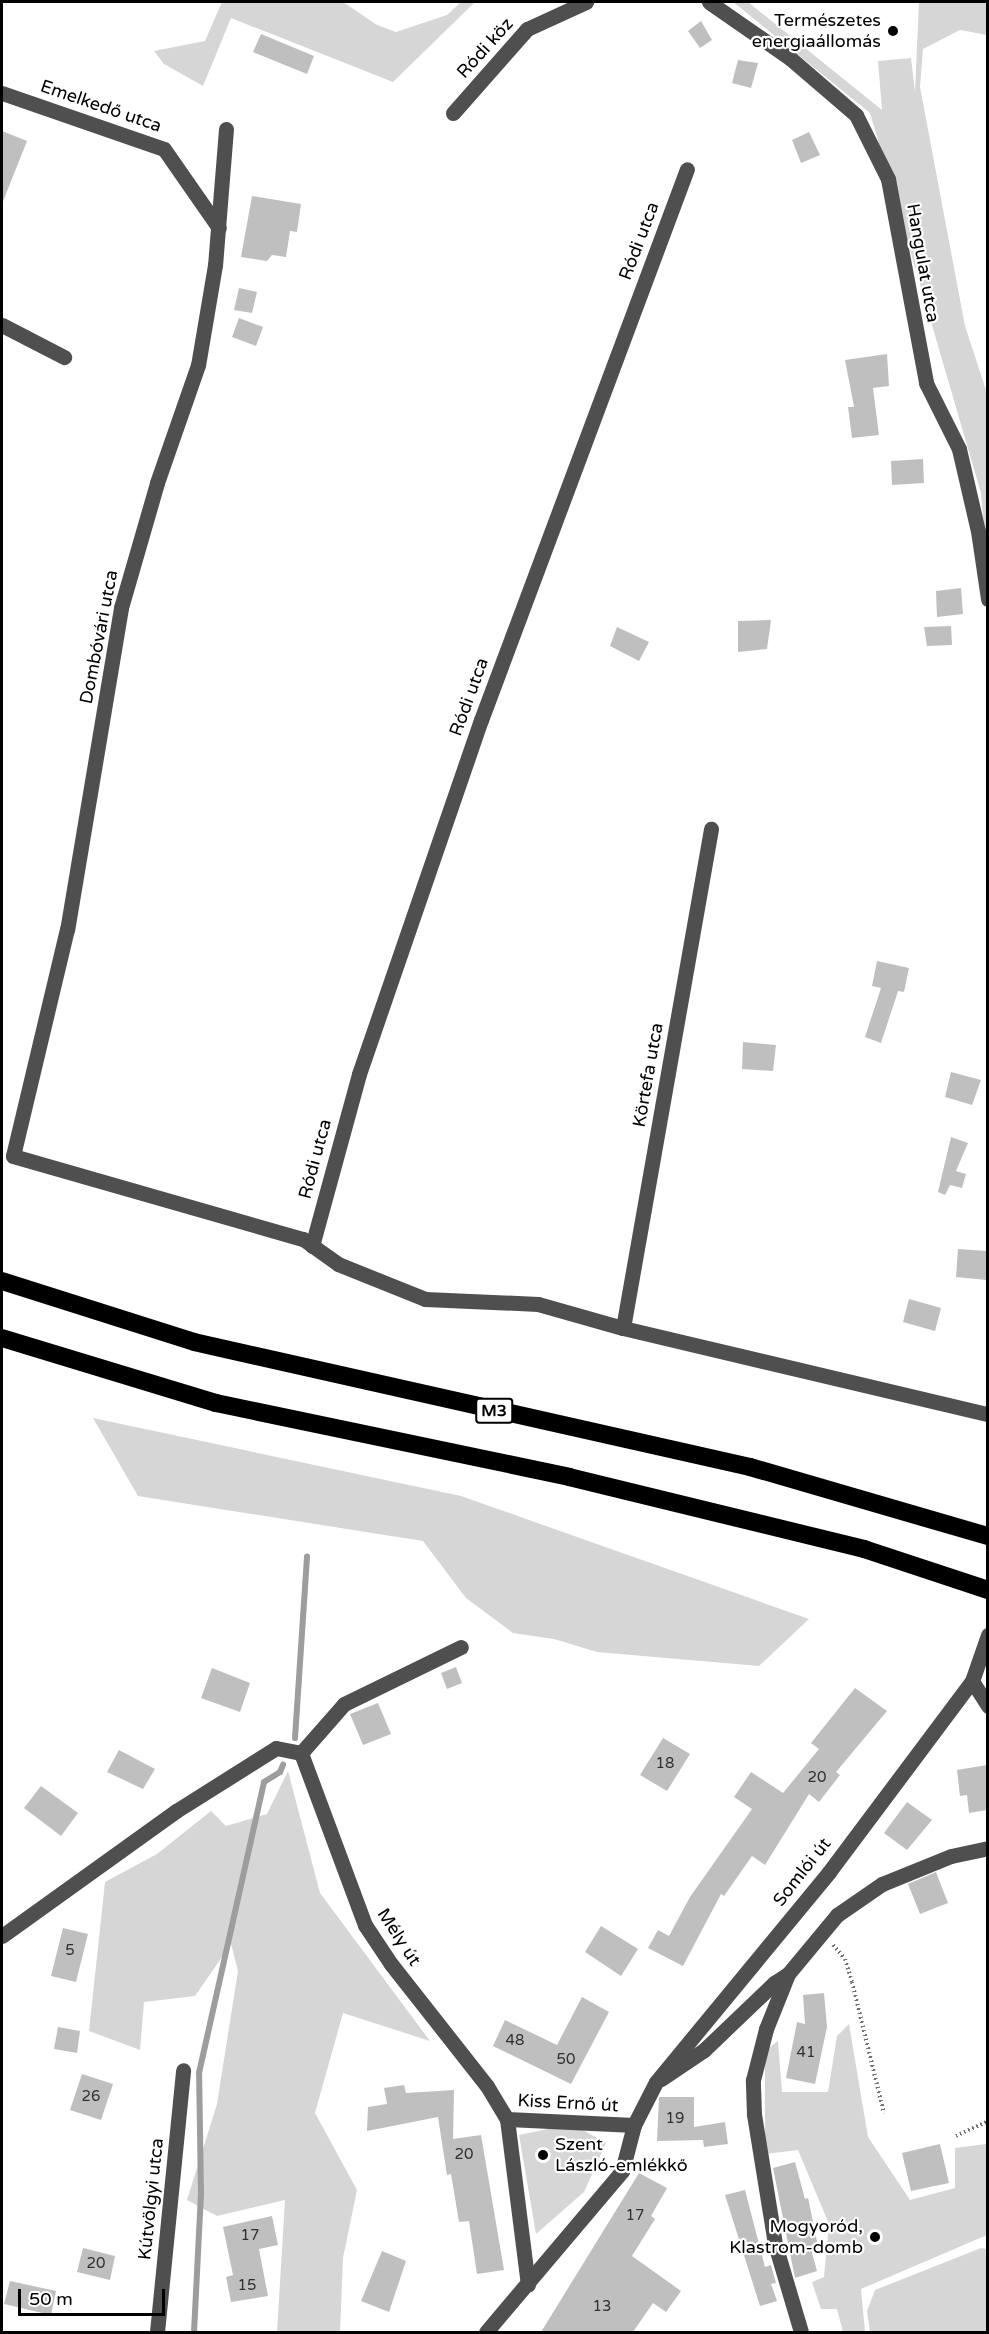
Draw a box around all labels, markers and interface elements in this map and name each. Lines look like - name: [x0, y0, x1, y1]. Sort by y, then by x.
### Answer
- place label: Természetes energiaállomás: [752, 10, 881, 52]
- street label: Ródi köz: [452, 13, 518, 83]
- marker: Természetes energiaállomás: [886, 24, 900, 38]
- street label: Emelkedő utca: [38, 75, 164, 137]
- street label: Ródi utca: [614, 199, 664, 283]
- street label: Hangulat utca: [902, 202, 944, 324]
- street label: Dombóvári utca: [75, 568, 123, 706]
- street label: Ródi utca: [445, 655, 493, 739]
- street label: Körtefa utca: [628, 1021, 668, 1129]
- street label: Ródi utca: [294, 1117, 336, 1201]
- road number: M3: [474, 1398, 514, 1424]
- house number: 18: [656, 1755, 674, 1773]
- house number: 20: [808, 1769, 826, 1787]
- street label: Somlói út: [769, 1833, 835, 1911]
- street label: Mély út: [373, 1904, 425, 1970]
- house number: 5: [65, 1942, 75, 1960]
- house number: 48: [506, 2032, 524, 2050]
- house number: 41: [797, 2044, 815, 2062]
- house number: 50: [557, 2051, 575, 2069]
- house number: 26: [82, 2088, 100, 2106]
- street label: Kiss Ernő út: [517, 2090, 619, 2116]
- house number: 19: [666, 2110, 684, 2128]
- place label: Szent László-emlékkő: [555, 2134, 688, 2176]
- street label: Kútvölgyi utca: [134, 2137, 168, 2261]
- house number: 20: [455, 2146, 473, 2164]
- marker: Szent László-emlékkő: [536, 2148, 550, 2162]
- house number: 17: [626, 2207, 644, 2225]
- place label: Mogyoród, Klastrom-domb: [729, 2216, 863, 2258]
- house number: 17: [241, 2227, 259, 2245]
- marker: Mogyoród, Klastrom-domb: [868, 2230, 882, 2244]
- house number: 20: [87, 2255, 105, 2273]
- scale bar: [21, 2277, 168, 2315]
- house number: 15: [238, 2277, 256, 2295]
- text: 50 m: [29, 2288, 73, 2310]
- house number: 13: [593, 2298, 611, 2316]

